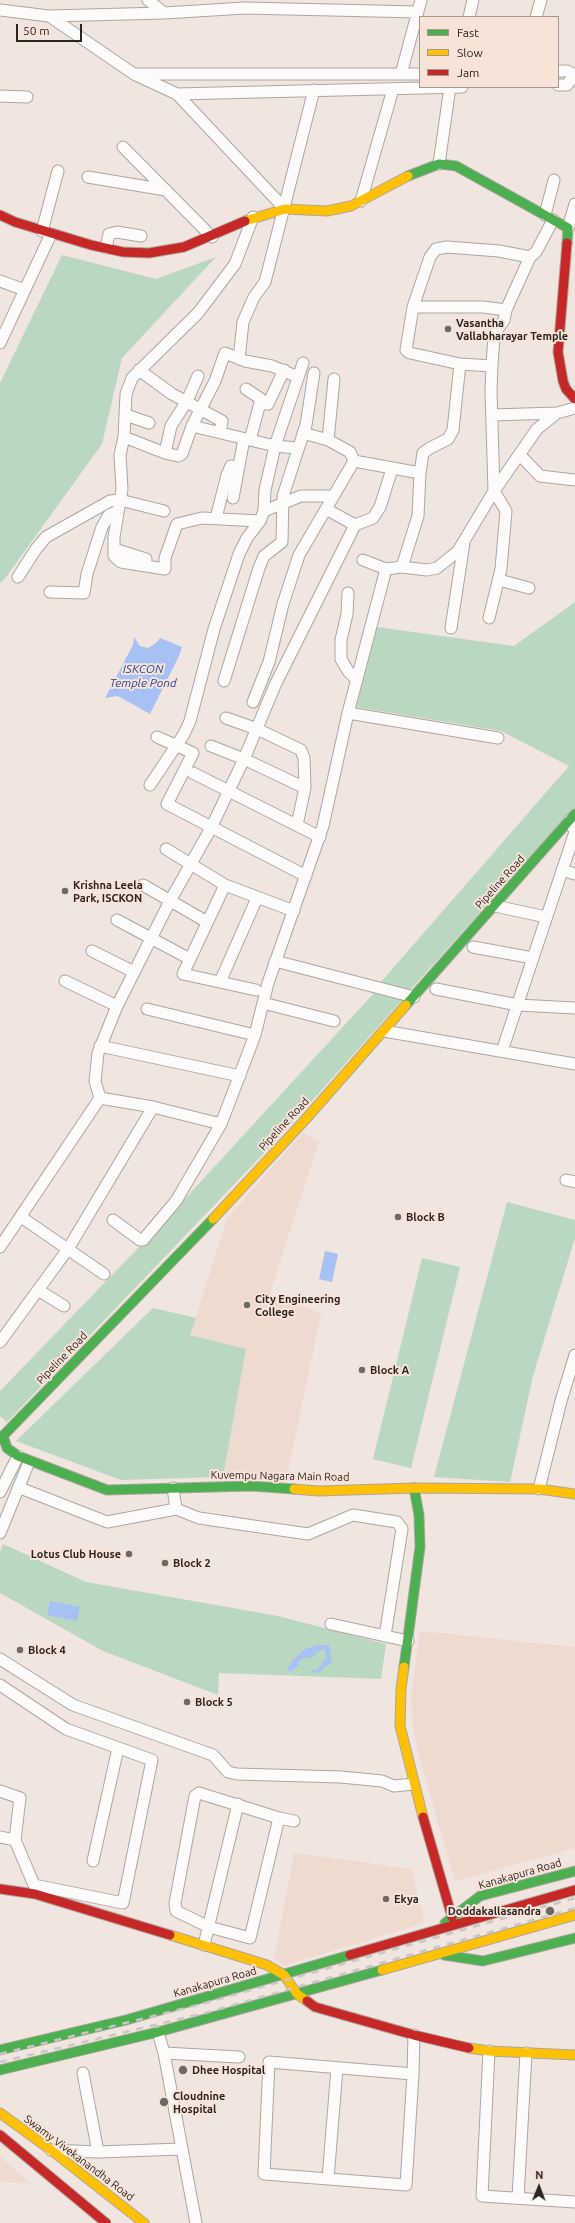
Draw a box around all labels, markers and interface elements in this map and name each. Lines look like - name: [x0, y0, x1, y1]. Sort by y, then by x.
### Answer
- scale bar: [18, 16, 84, 42]
- legend: [419, 16, 559, 88]
- text: 50 m: [23, 24, 50, 37]
- text: Fast: [457, 26, 479, 39]
- text: Slow: [457, 46, 483, 59]
- text: Jam: [457, 66, 479, 79]
- place label: Vasantha Vallabharayar Temple: [456, 316, 568, 342]
- marker: Vasantha Vallabharayar Temple: [443, 324, 453, 334]
- water label: ISKCON Temple Pond: [109, 662, 177, 690]
- street label: Pipeline Road: [472, 852, 528, 912]
- place label: Krishna Leela Park, ISCKON: [73, 878, 143, 904]
- marker: Krishna Leela Park, ISCKON: [60, 886, 70, 896]
- street label: Pipeline Road: [256, 1095, 312, 1153]
- place label: Block B: [406, 1210, 445, 1224]
- marker: Block B: [393, 1212, 403, 1222]
- place label: City Engineering College: [255, 1292, 340, 1318]
- marker: City Engineering College: [242, 1300, 252, 1310]
- street label: Pipeline Road: [34, 1329, 90, 1387]
- place label: Block A: [370, 1363, 409, 1377]
- marker: Block A: [357, 1365, 367, 1375]
- street label: Kuvempu Nagara Main Road: [210, 1468, 350, 1484]
- place label: Lotus Club House: [31, 1547, 121, 1561]
- marker: Lotus Club House: [124, 1549, 134, 1559]
- place label: Block 2: [173, 1556, 211, 1570]
- marker: Block 2: [160, 1558, 170, 1568]
- place label: Block 4: [28, 1643, 66, 1657]
- marker: Block 4: [15, 1645, 25, 1655]
- place label: Block 5: [195, 1695, 233, 1709]
- marker: Block 5: [182, 1697, 192, 1707]
- street label: Kanakapura Road: [477, 1856, 563, 1892]
- place label: Ekya: [394, 1892, 419, 1906]
- marker: Ekya: [381, 1894, 391, 1904]
- place label: Doddakallasandra: [448, 1904, 541, 1918]
- marker: Doddakallasandra: [544, 1905, 556, 1917]
- street label: Kanakapura Road: [172, 1964, 258, 2000]
- place label: Dhee Hospital: [192, 2063, 265, 2077]
- marker: Dhee Hospital: [177, 2064, 189, 2076]
- place label: Cloudnine Hospital: [173, 2089, 225, 2115]
- marker: Cloudnine Hospital: [158, 2096, 170, 2108]
- street label: Swamy Vivekanandha Road: [21, 2112, 137, 2204]
- north arrow: [519, 2167, 559, 2207]
- text: N: [535, 2169, 543, 2181]

